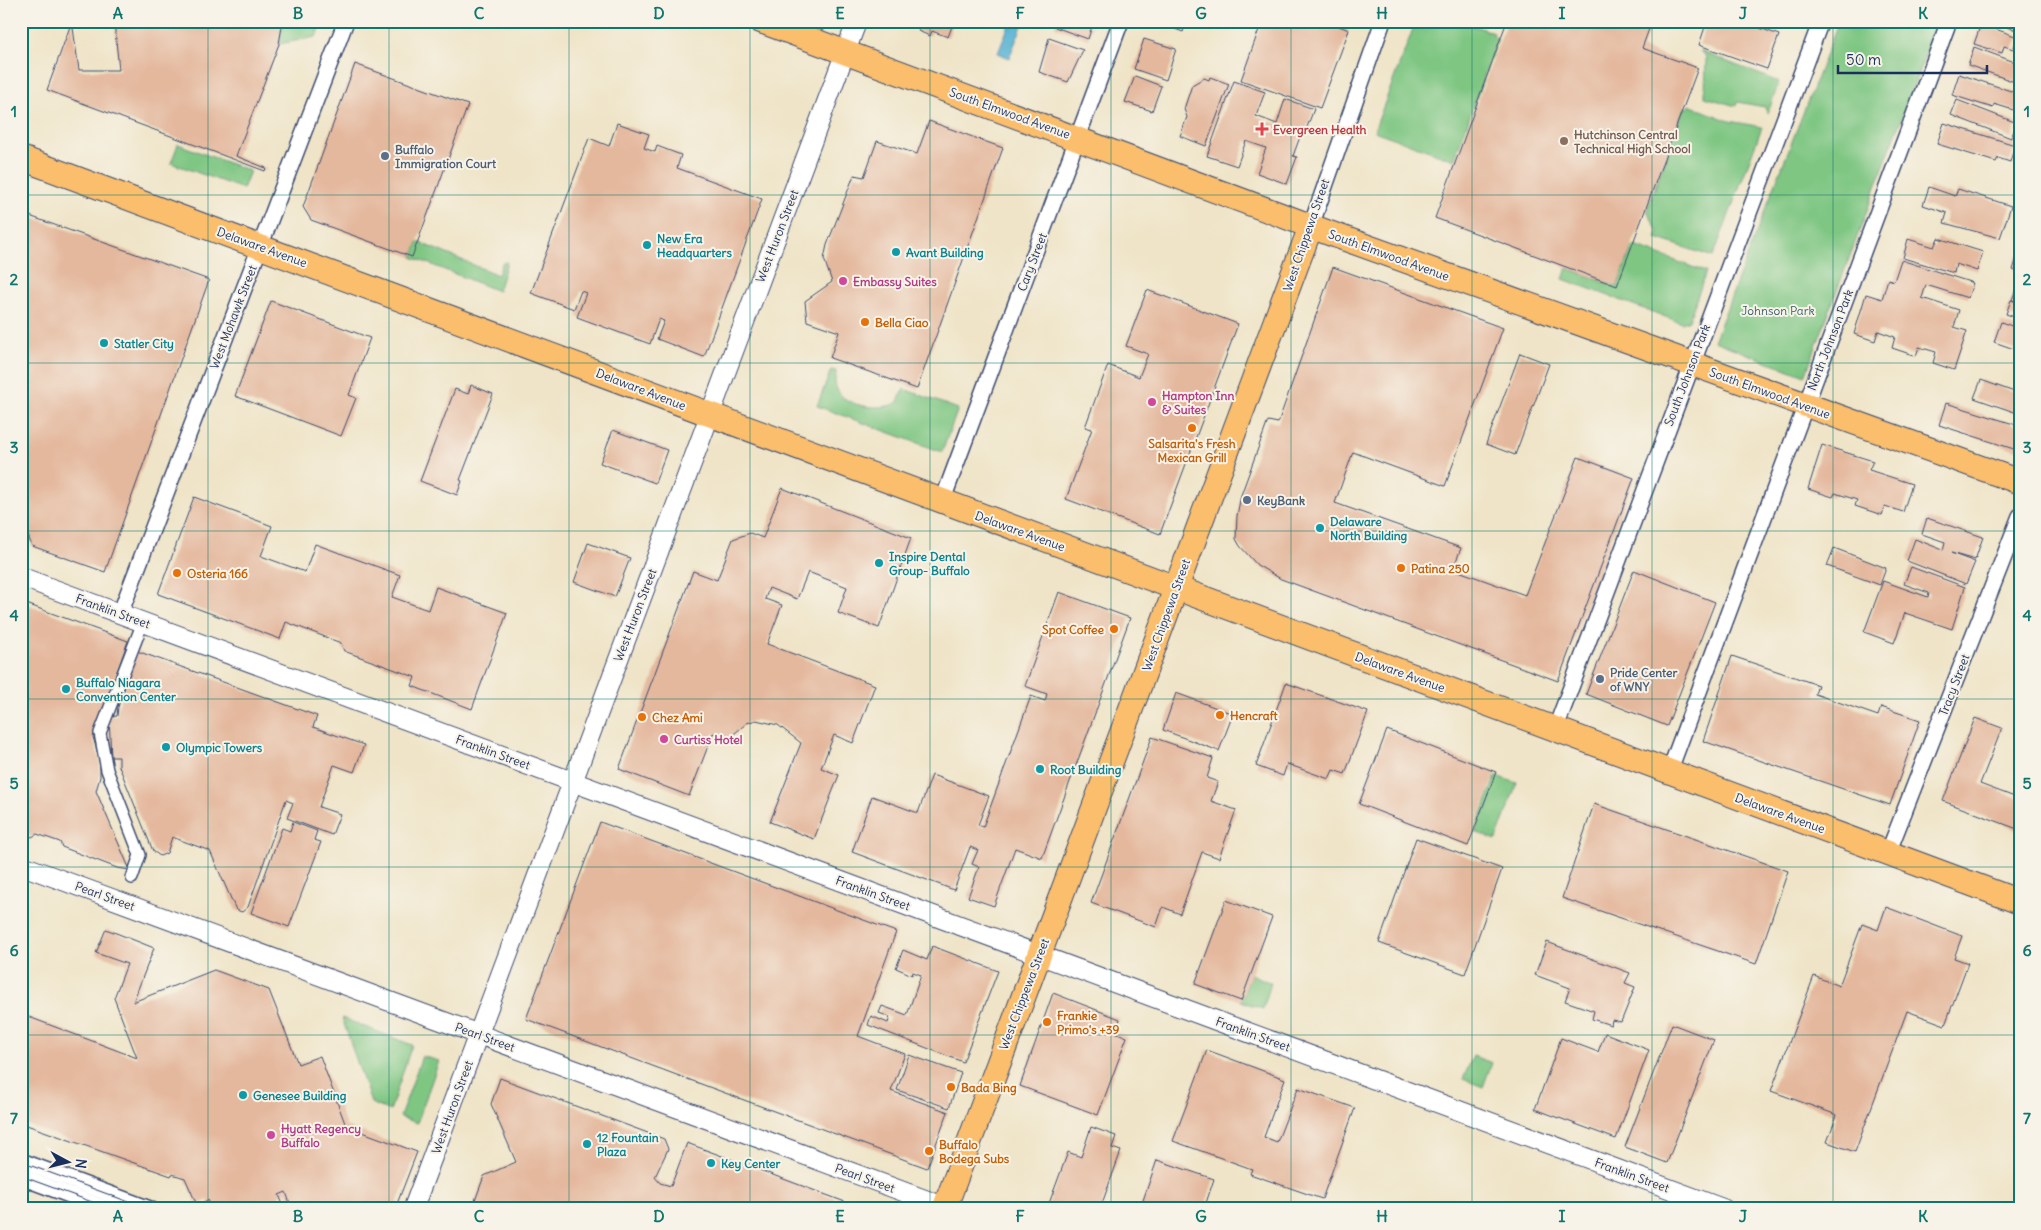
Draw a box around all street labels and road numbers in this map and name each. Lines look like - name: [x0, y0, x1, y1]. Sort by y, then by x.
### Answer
- street label: South Elmwood Avenue: [948, 84, 1072, 142]
- street label: West Chippewa Street: [1280, 177, 1332, 293]
- street label: West Huron Street: [752, 187, 802, 285]
- street label: Delaware Avenue: [215, 224, 309, 270]
- street label: South Elmwood Avenue: [1327, 226, 1451, 284]
- street label: Cary Street: [1014, 231, 1050, 293]
- street label: West Mohawk Street: [206, 263, 260, 371]
- street label: North Johnson Park: [1804, 287, 1856, 393]
- street label: South Johnson Park: [1661, 322, 1713, 428]
- street label: South Elmwood Avenue: [1708, 364, 1832, 422]
- street label: Delaware Avenue: [594, 365, 688, 413]
- street label: Delaware Avenue: [973, 508, 1067, 554]
- street label: West Chippewa Street: [1139, 557, 1193, 673]
- street label: West Huron Street: [610, 566, 660, 664]
- street label: Franklin Street: [74, 591, 152, 631]
- street label: Delaware Avenue: [1353, 649, 1447, 695]
- street label: Tracy Street: [1935, 652, 1973, 718]
- street label: Franklin Street: [454, 732, 532, 772]
- street label: Delaware Avenue: [1733, 790, 1827, 836]
- street label: Franklin Street: [834, 873, 912, 913]
- street label: Pearl Street: [73, 878, 137, 914]
- street label: West Chippewa Street: [996, 936, 1052, 1052]
- street label: Franklin Street: [1214, 1014, 1292, 1054]
- street label: Pearl Street: [453, 1019, 517, 1055]
- street label: West Huron Street: [428, 1058, 476, 1156]
- street label: Franklin Street: [1593, 1155, 1671, 1195]
- street label: Pearl Street: [833, 1160, 897, 1196]

